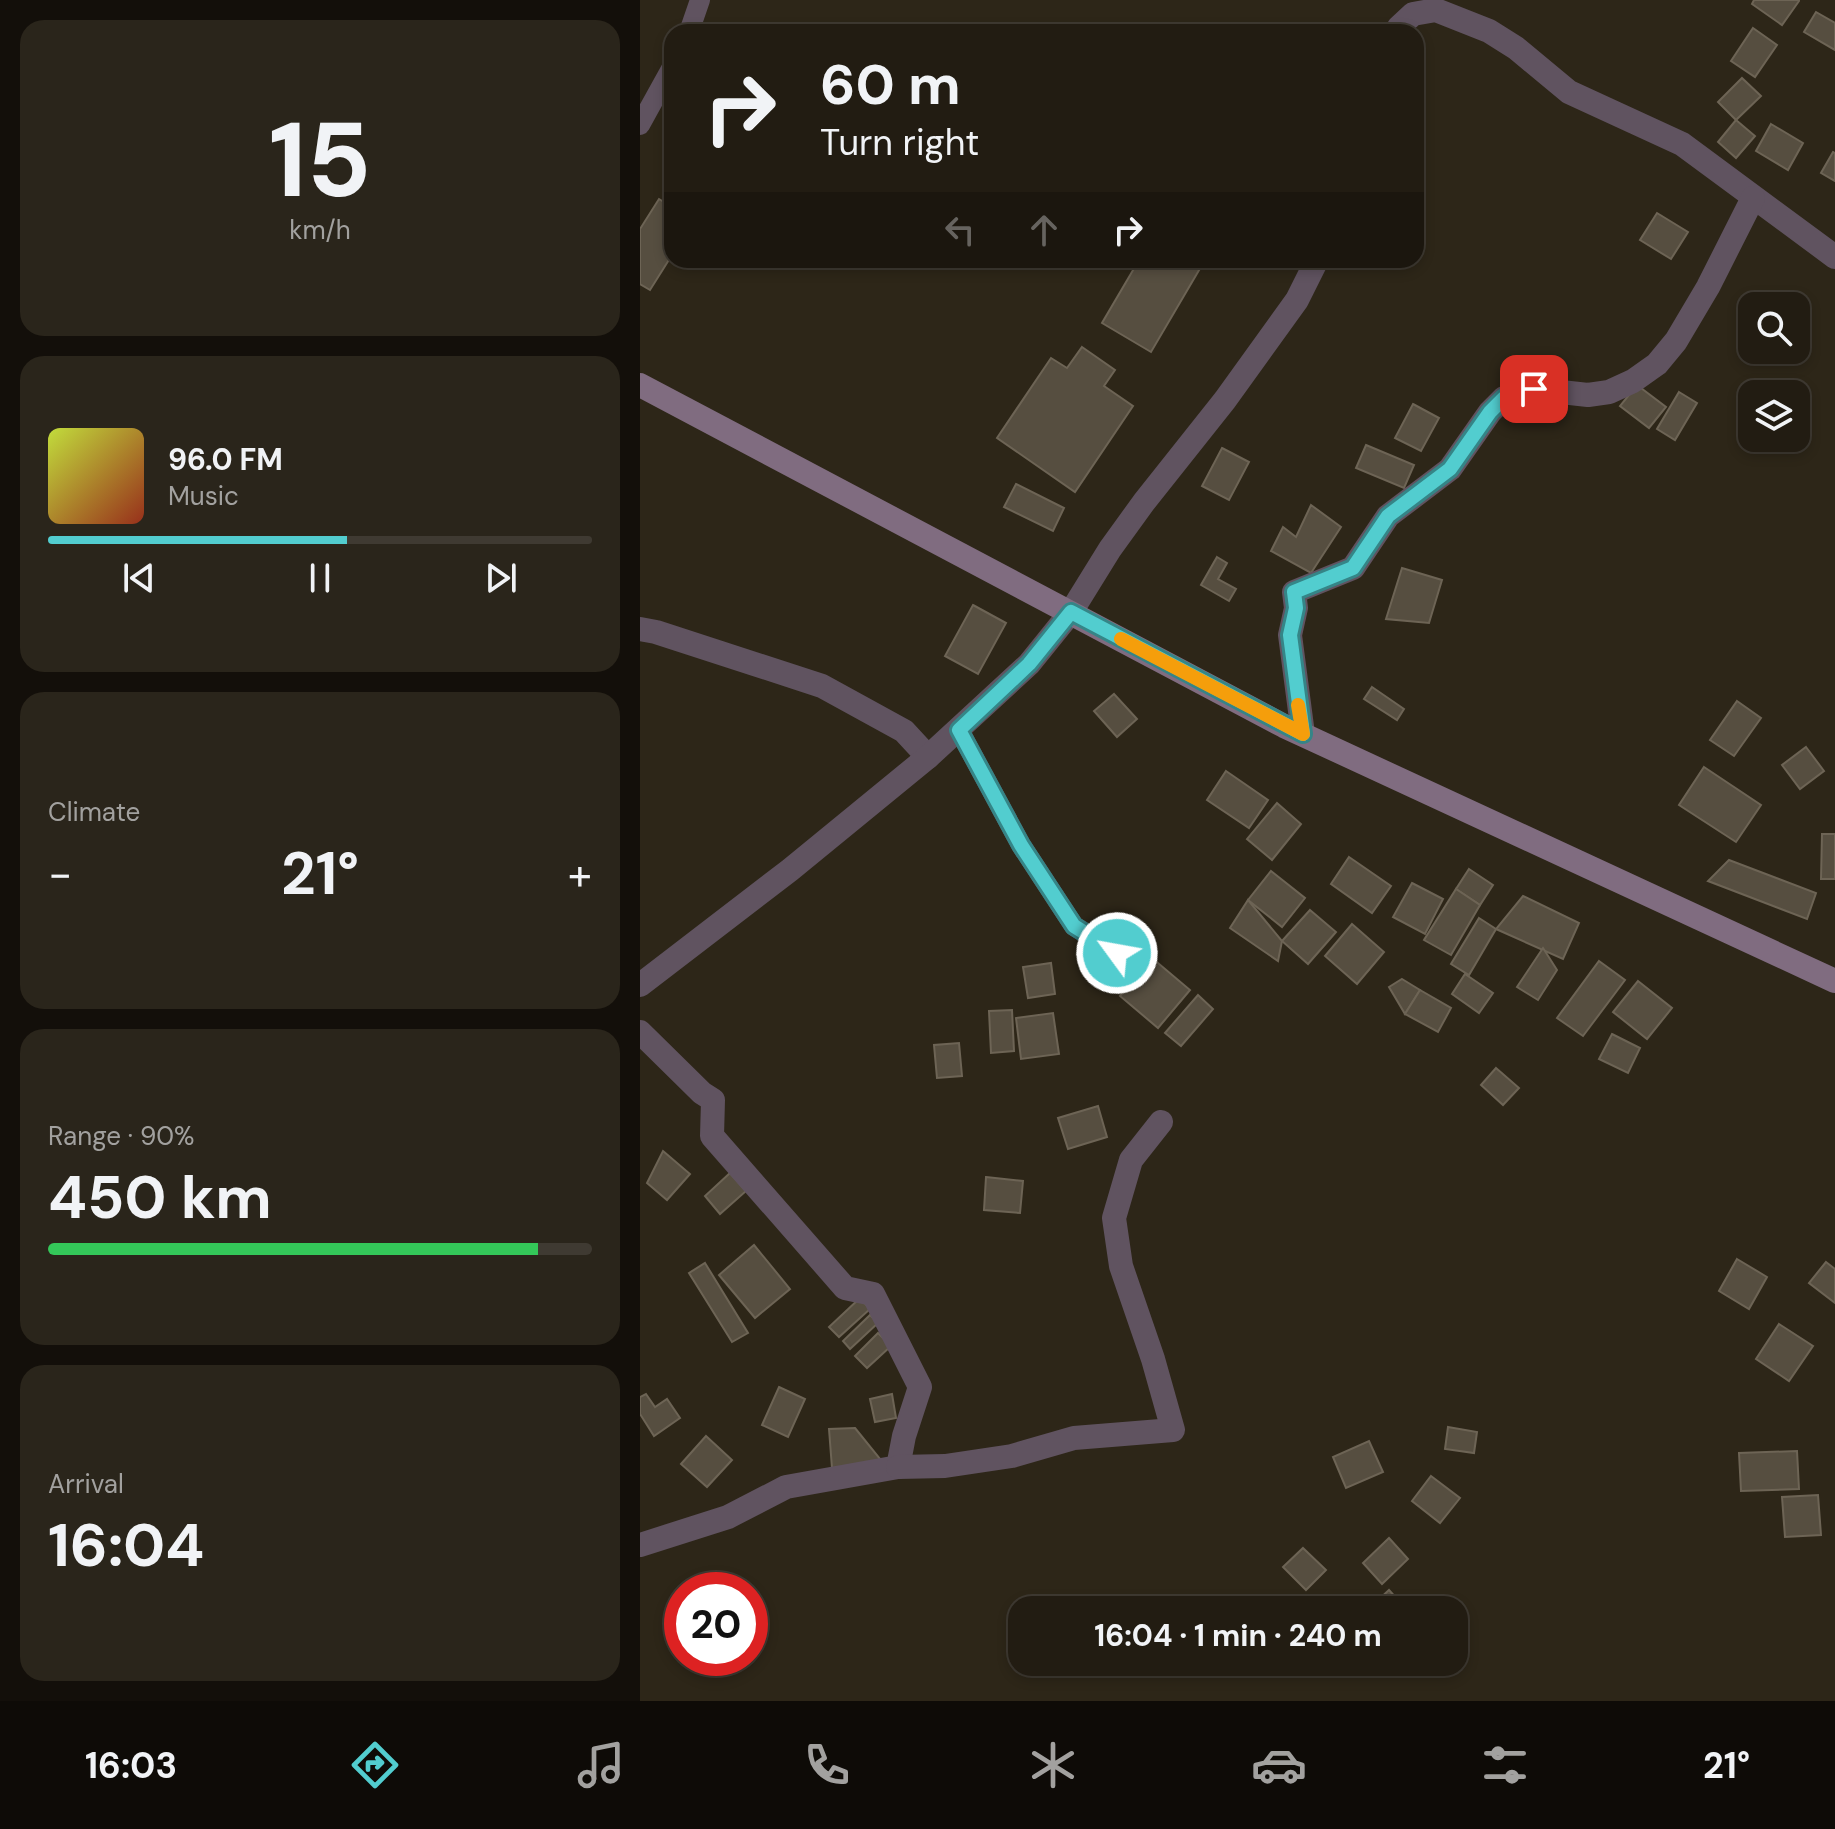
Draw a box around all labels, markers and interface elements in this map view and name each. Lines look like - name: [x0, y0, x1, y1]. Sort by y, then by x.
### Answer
- text: 60 m: [820, 48, 961, 121]
- icon: right: [688, 56, 792, 160]
- text: 15: [269, 93, 371, 228]
- text: Turn right: [820, 119, 979, 166]
- icon: left: [938, 208, 982, 252]
- icon: ahead: [1022, 208, 1066, 252]
- icon: right: [1106, 208, 1150, 252]
- text: km/h: [289, 213, 351, 247]
- map controls: [1738, 292, 1810, 452]
- button: search: [1738, 292, 1810, 364]
- pin: [1500, 355, 1568, 423]
- icon: arrive: [1512, 367, 1556, 411]
- button: layers: [1738, 380, 1810, 452]
- text: 96.0 FM: [168, 440, 283, 479]
- text: Music: [168, 479, 239, 513]
- icon: previous: [117, 556, 161, 600]
- icon: pause: [298, 556, 342, 600]
- icon: next: [479, 556, 523, 600]
- text: Climate: [48, 795, 140, 829]
- text: 21°: [281, 834, 359, 913]
- text: −: [48, 845, 72, 903]
- text: +: [568, 845, 592, 903]
- position arrow: [1075, 911, 1159, 995]
- text: Range · 90%: [48, 1119, 194, 1153]
- text: 450 km: [48, 1158, 272, 1237]
- text: Arrival: [48, 1467, 124, 1501]
- text: 16:04: [48, 1506, 204, 1585]
- speed limit sign: 20: [664, 1572, 768, 1676]
- text: 16:04 · 1 min · 240 m: [1094, 1616, 1382, 1655]
- icon: directions: [347, 1737, 403, 1793]
- icon: music: [573, 1737, 629, 1793]
- icon: phone: [799, 1737, 855, 1793]
- icon: climate: [1025, 1737, 1081, 1793]
- icon: car: [1251, 1737, 1307, 1793]
- icon: filters: [1477, 1737, 1533, 1793]
- text: 16:03: [85, 1742, 177, 1789]
- text: 21°: [1703, 1742, 1750, 1789]

